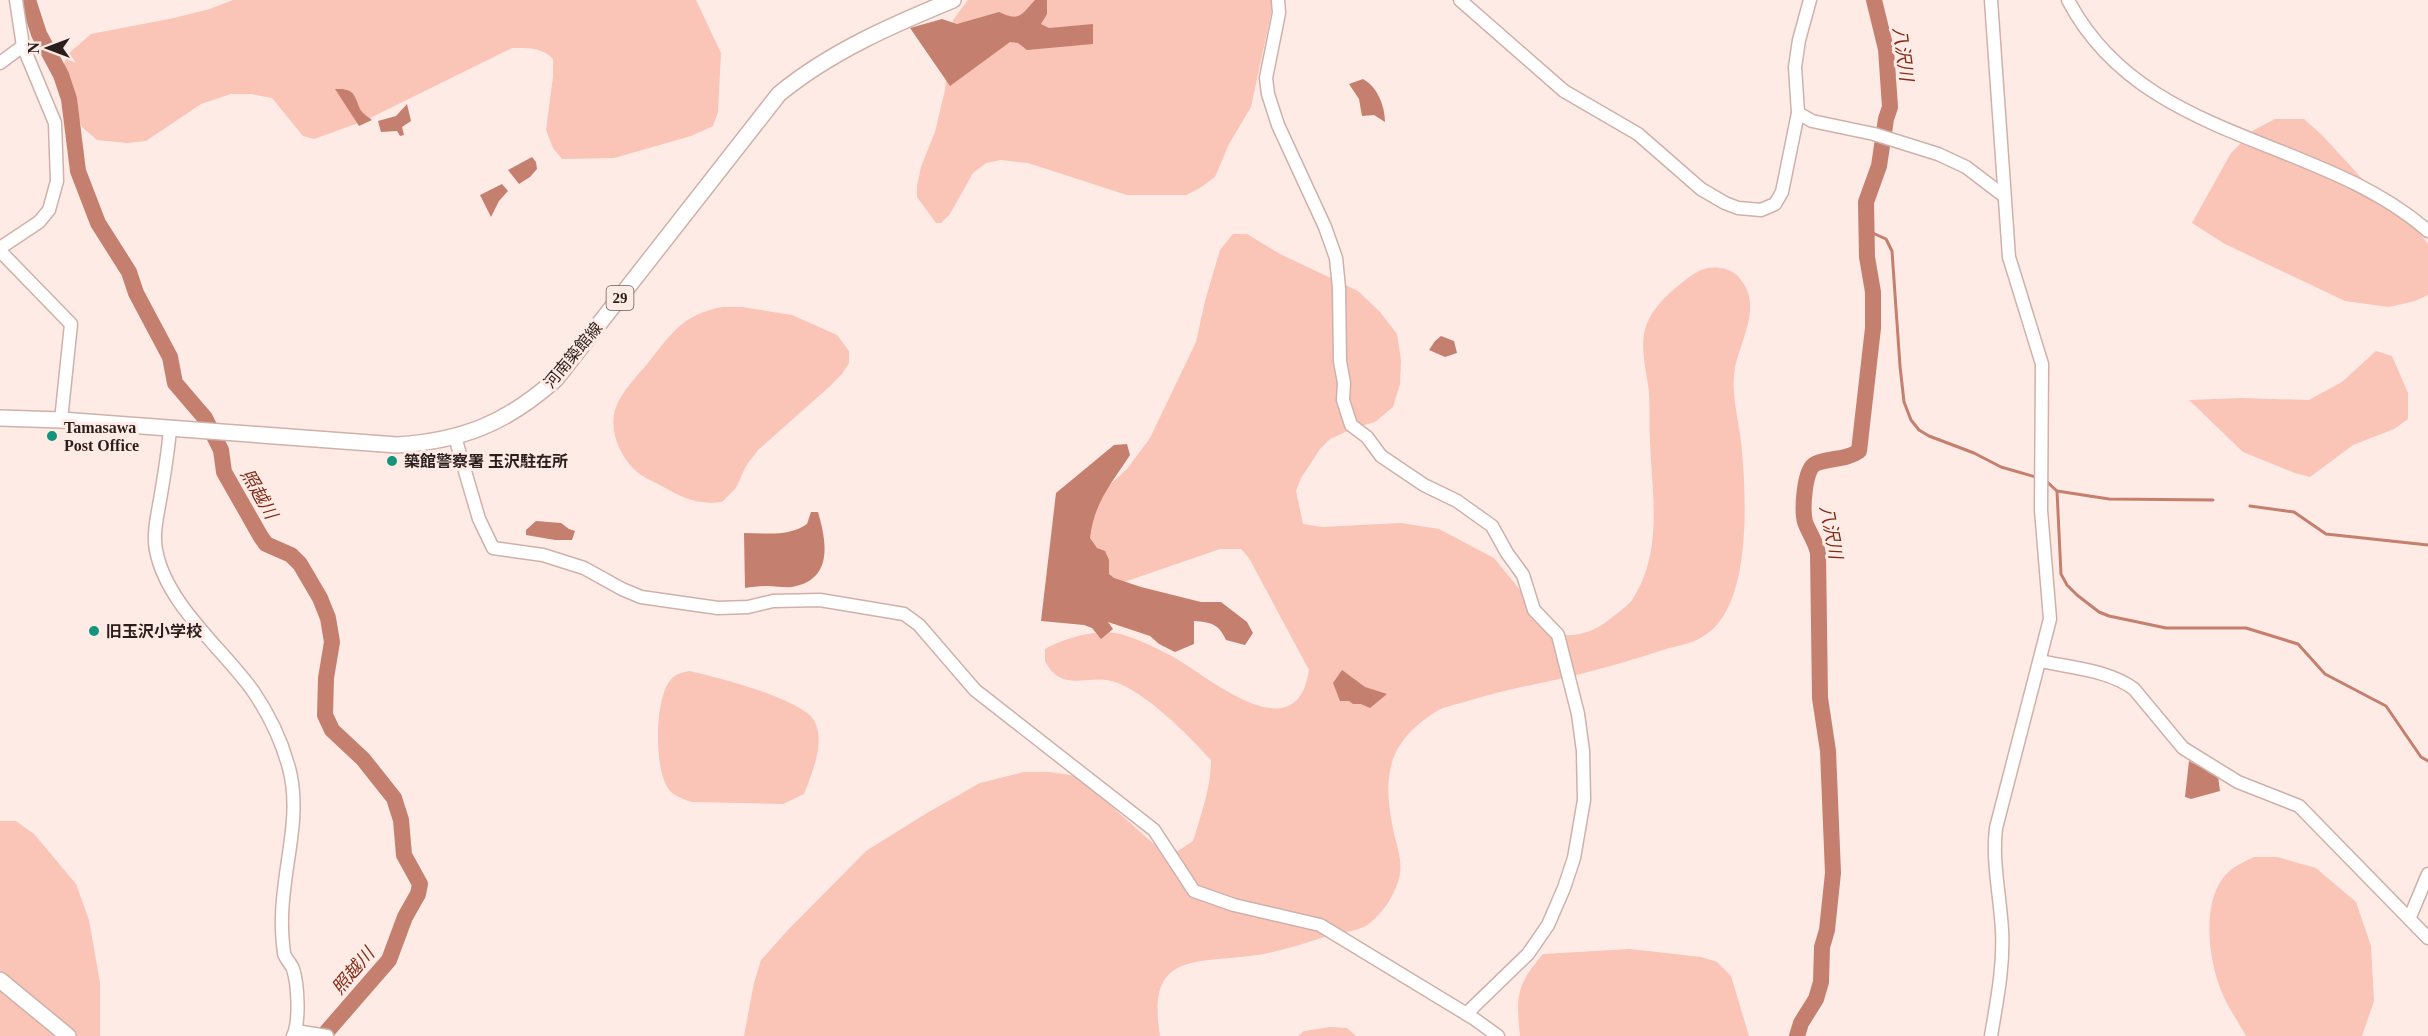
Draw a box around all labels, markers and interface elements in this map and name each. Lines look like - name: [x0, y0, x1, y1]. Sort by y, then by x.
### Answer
- north arrow: [18, 18, 78, 78]
- water label: 八沢川: [1889, 26, 1917, 84]
- text: N: [25, 42, 42, 54]
- road number: 29: [606, 286, 634, 310]
- street label: 河南築館線: [541, 319, 605, 391]
- place label: Tamasawa Post Office: [64, 419, 139, 454]
- marker: Tamasawa Post Office: [45, 429, 59, 443]
- place label: 築館警察署 玉沢駐在所: [404, 453, 568, 470]
- marker: 築館警察署 玉沢駐在所: [385, 454, 399, 468]
- water label: 照越川: [237, 466, 282, 524]
- water label: 八沢川: [1816, 504, 1846, 562]
- place label: 旧玉沢小学校: [106, 623, 202, 640]
- marker: 旧玉沢小学校: [87, 624, 101, 638]
- water label: 照越川: [328, 942, 379, 998]

